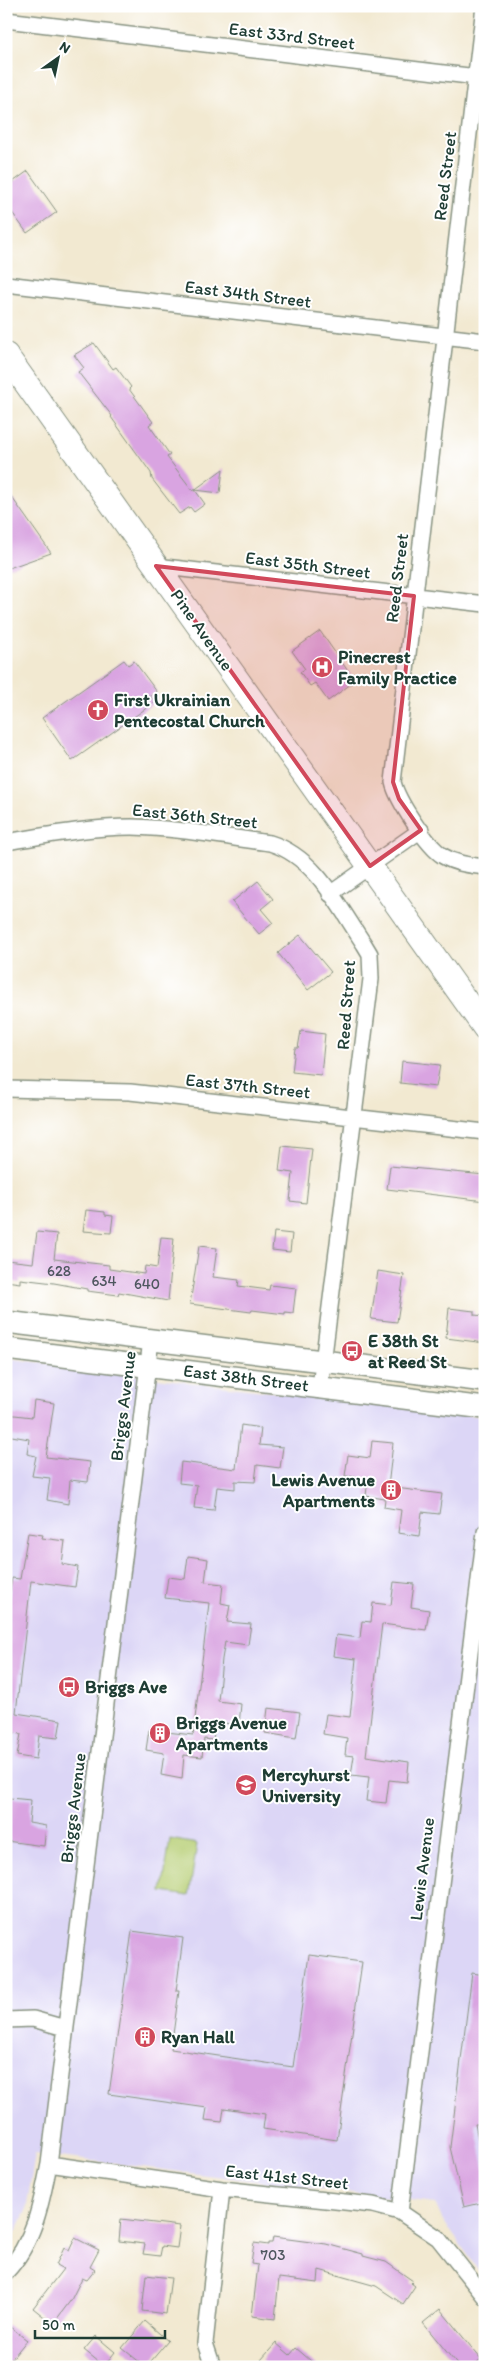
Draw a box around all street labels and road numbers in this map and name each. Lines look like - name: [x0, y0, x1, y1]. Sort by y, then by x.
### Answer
- street label: East 33rd Street: [228, 17, 356, 55]
- street label: Reed Street: [429, 130, 461, 222]
- street label: East 34th Street: [184, 275, 313, 313]
- street label: Reed Street: [381, 532, 413, 624]
- street label: East 35th Street: [244, 546, 372, 584]
- street label: Pine Avenue: [166, 585, 238, 675]
- street label: East 36th Street: [131, 798, 259, 834]
- street label: Reed Street: [332, 959, 360, 1051]
- street label: East 37th Street: [185, 1069, 312, 1104]
- street label: Briggs Avenue: [105, 1350, 141, 1462]
- street label: East 38th Street: [182, 1359, 310, 1397]
- street label: Briggs Avenue: [55, 1752, 91, 1864]
- street label: Lewis Avenue: [405, 1816, 439, 1922]
- street label: East 41st Street: [224, 2160, 350, 2194]

